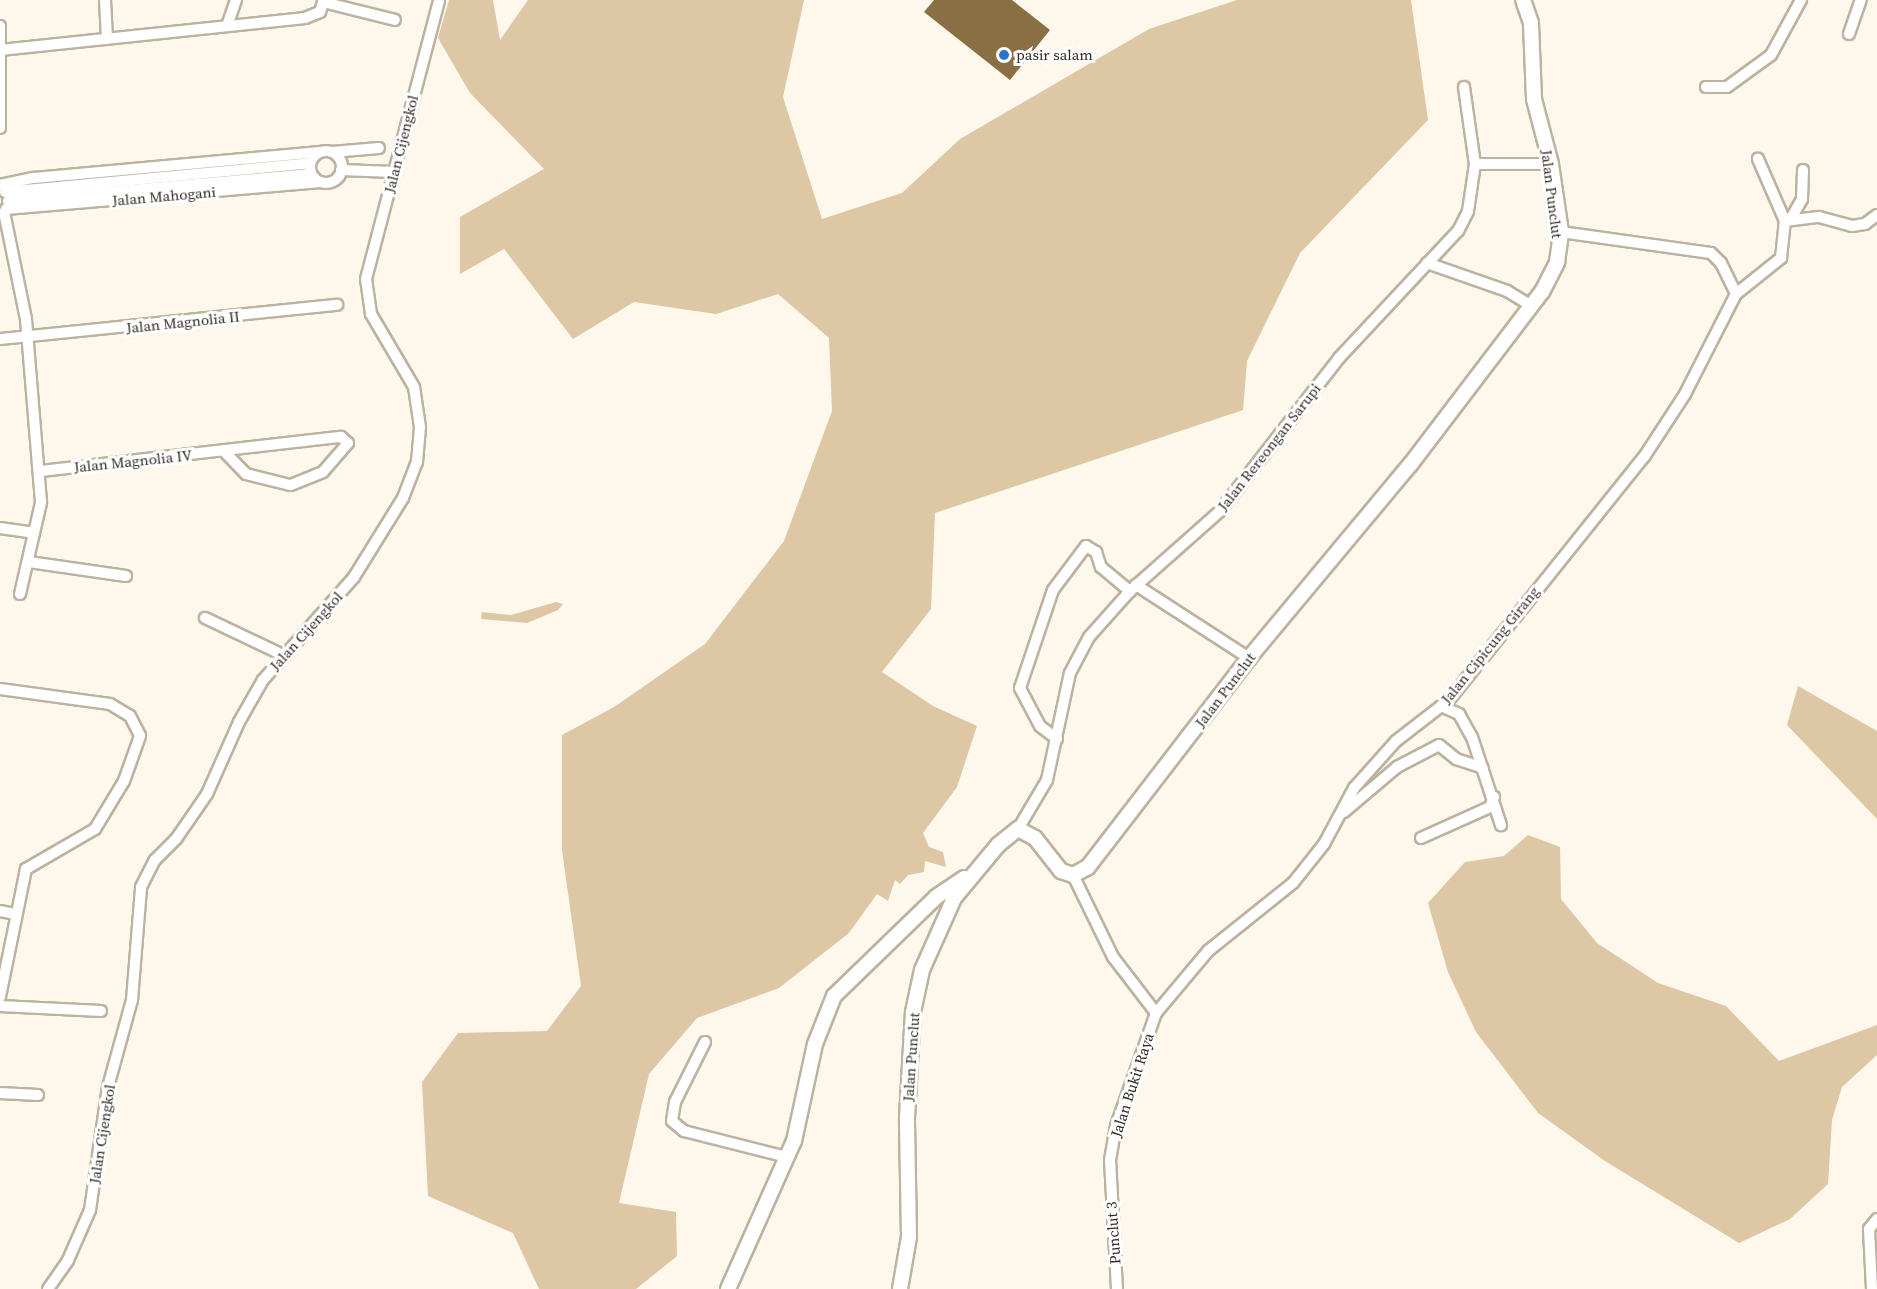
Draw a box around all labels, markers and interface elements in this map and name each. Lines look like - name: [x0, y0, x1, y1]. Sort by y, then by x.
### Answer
- place label: pasir salam: [1016, 46, 1093, 64]
- marker: pasir salam: [997, 48, 1011, 62]
- street label: Jalan Cijengkol: [380, 93, 422, 195]
- street label: Jalan Punclut: [1538, 149, 1566, 239]
- street label: Jalan Mahogani: [111, 183, 217, 209]
- street label: Jalan Magnolia II: [125, 307, 241, 337]
- street label: Jalan Rereongan Sarupi: [1214, 380, 1324, 514]
- street label: Jalan Magnolia IV: [73, 446, 193, 476]
- street label: Jalan Cipicung Girang: [1437, 583, 1543, 707]
- street label: Jalan Cijengkol: [266, 588, 346, 674]
- street label: Jalan Punclut: [1191, 649, 1259, 731]
- street label: Jalan Punclut: [899, 1012, 923, 1102]
- street label: Jalan Bukit Raya: [1107, 1031, 1157, 1139]
- street label: Jalan Cijengkol: [85, 1083, 119, 1185]
- street label: Punclut 3: [1102, 1201, 1124, 1265]

